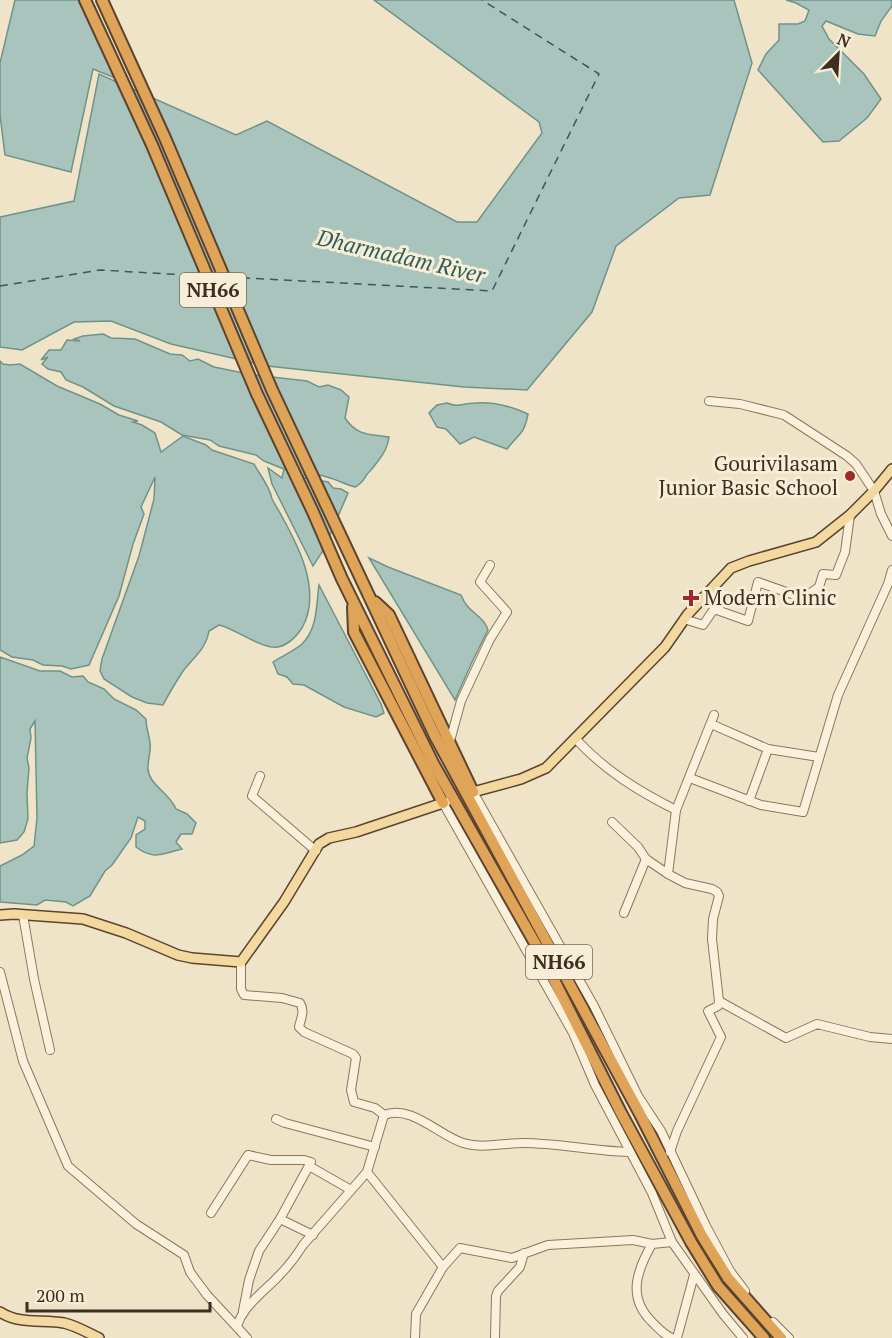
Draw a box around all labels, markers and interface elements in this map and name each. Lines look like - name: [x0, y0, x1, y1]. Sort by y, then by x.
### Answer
- north arrow: [808, 24, 868, 84]
- text: N: [834, 28, 854, 53]
- water label: Dharmadam River: [313, 222, 489, 289]
- road number: NH66: [180, 273, 246, 307]
- place label: Gourivilasam Junior Basic School: [658, 449, 838, 501]
- marker: Gourivilasam Junior Basic School: [843, 469, 857, 483]
- place label: Modern Clinic: [704, 583, 836, 611]
- marker: Modern Clinic: [682, 589, 700, 607]
- road number: NH66: [526, 945, 592, 979]
- scale bar: [27, 1275, 210, 1313]
- text: 200 m: [36, 1283, 85, 1307]

